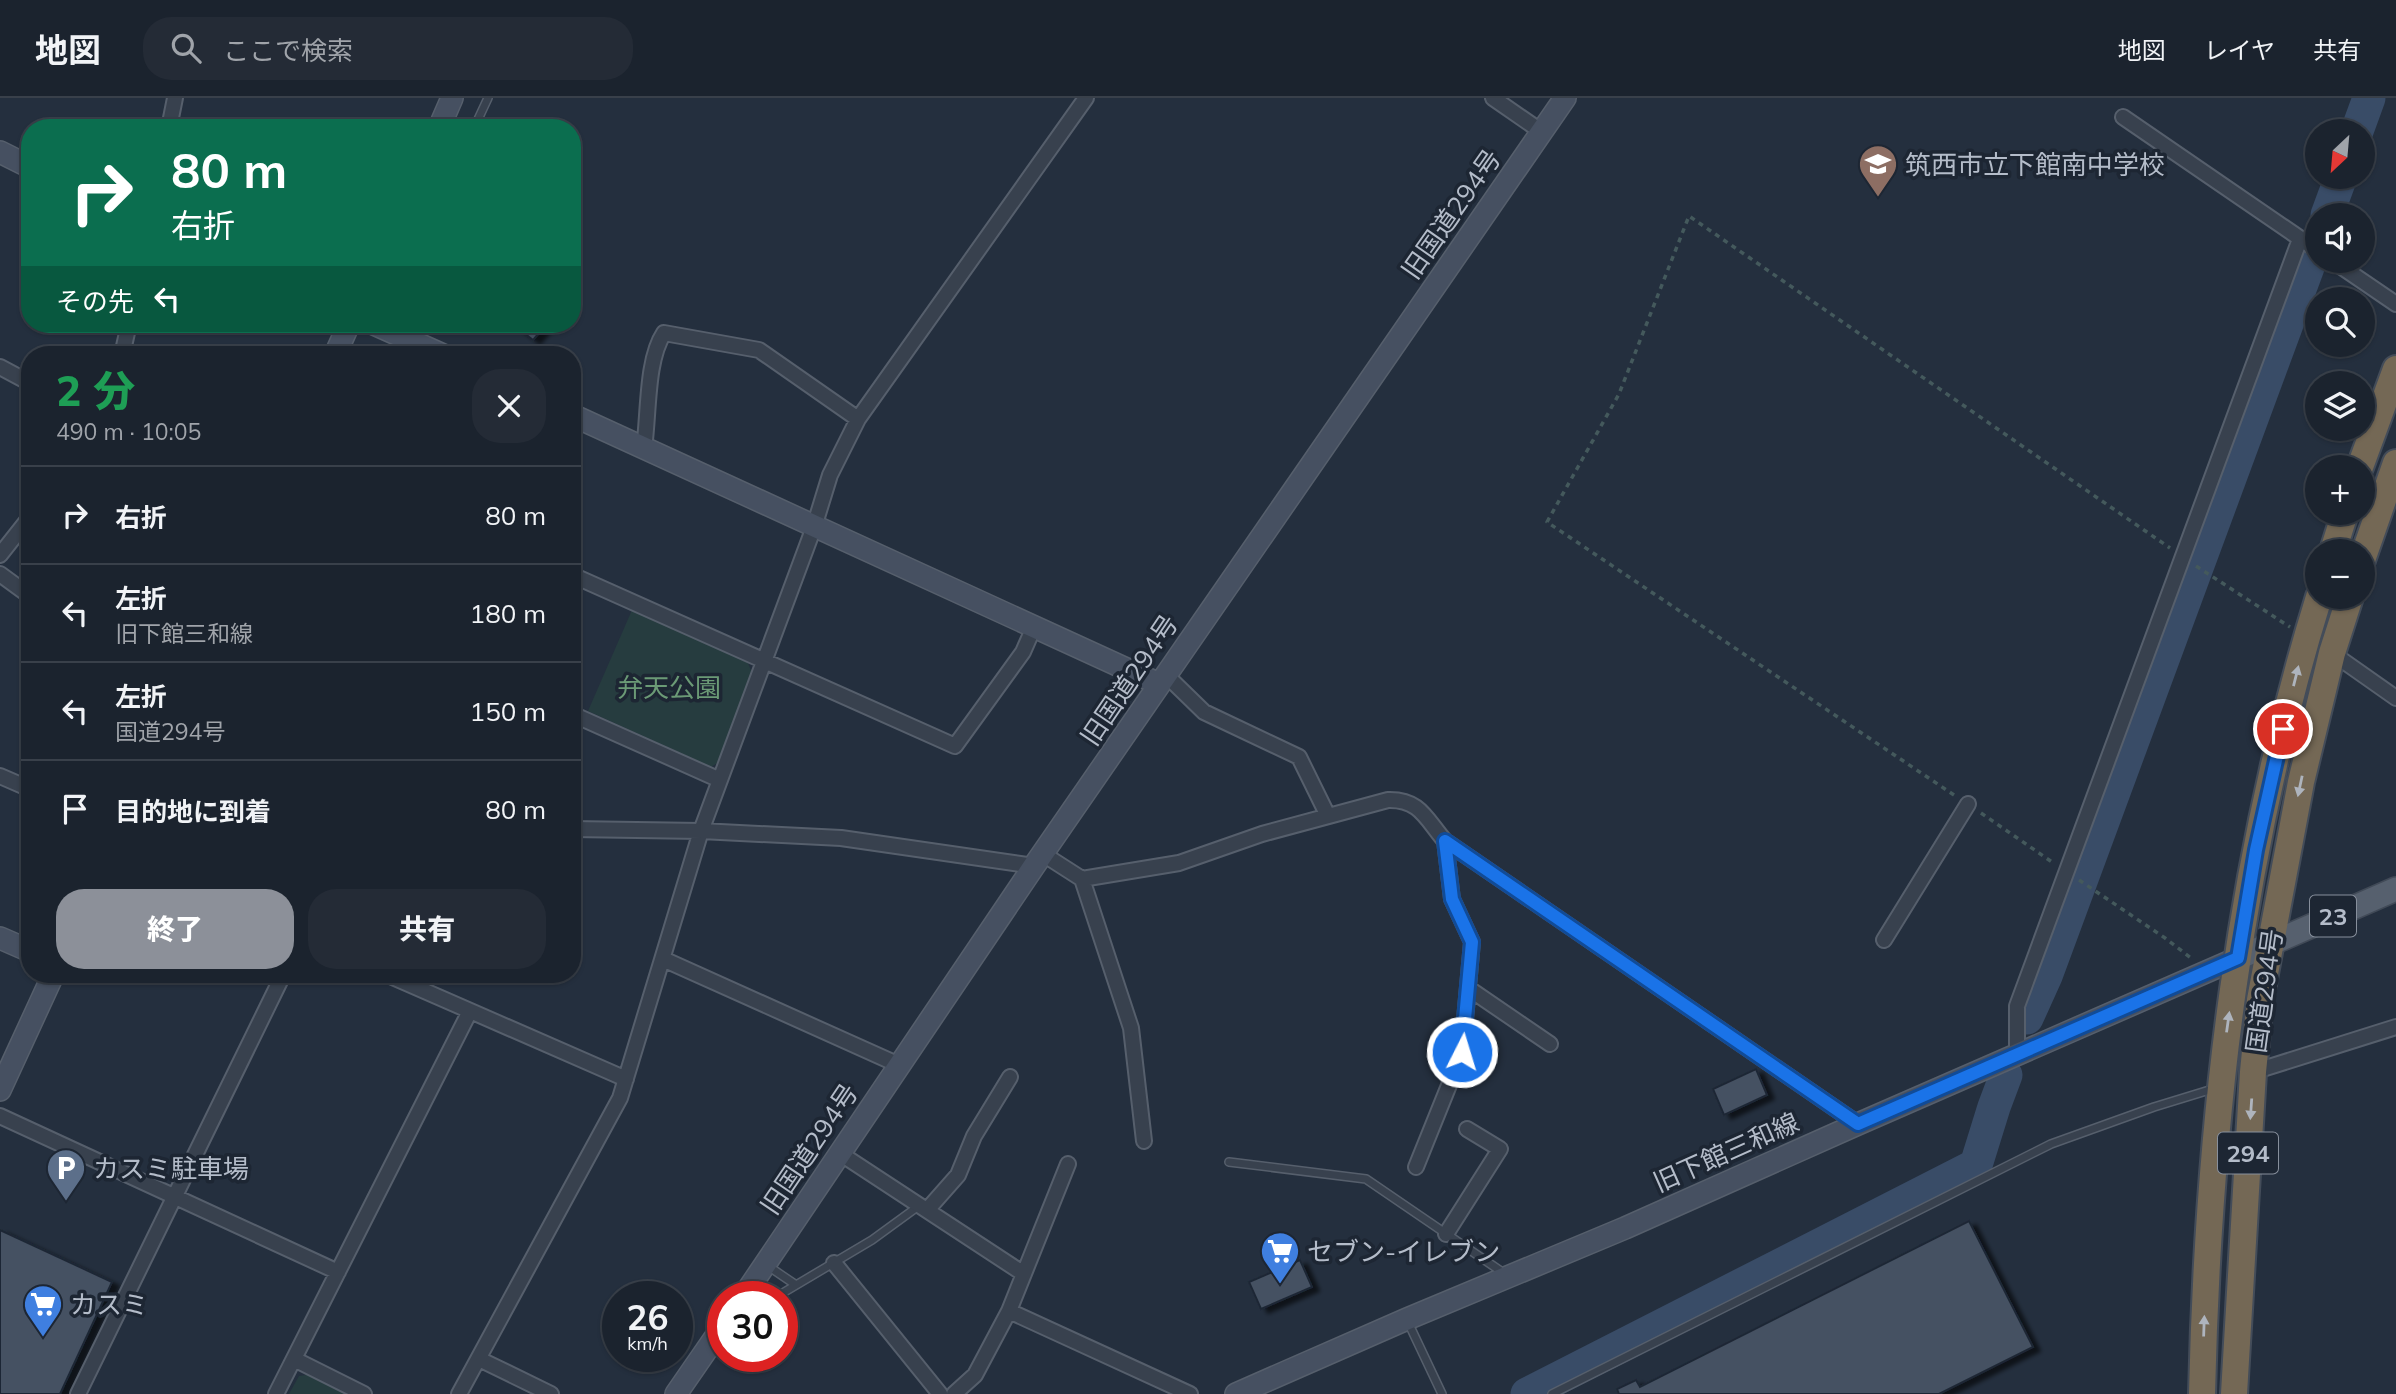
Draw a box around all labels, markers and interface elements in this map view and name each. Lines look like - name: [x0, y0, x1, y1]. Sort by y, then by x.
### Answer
- search box: [143, 17, 633, 80]
- text: 地図: [35, 29, 101, 70]
- icon: search: [167, 29, 205, 67]
- text: ここで検索: [223, 34, 353, 67]
- text: 地図: [2118, 35, 2166, 65]
- text: レイヤ: [2204, 35, 2275, 65]
- text: 共有: [2313, 35, 2361, 65]
- north arrow: [2305, 119, 2375, 189]
- map controls: [2305, 119, 2375, 609]
- text: 80 m: [171, 139, 287, 200]
- street label: 旧国道294号: [1394, 143, 1508, 285]
- school or university icon: 筑西市立下館南中学校: [1857, 143, 1899, 198]
- icon: right: [56, 147, 147, 238]
- place label: 筑西市立下館南中学校: [1905, 148, 2165, 181]
- button: sound: [2305, 203, 2375, 273]
- text: 右折: [171, 205, 235, 245]
- icon: left: [148, 280, 186, 318]
- text: その先: [56, 285, 134, 318]
- button: search: [2305, 287, 2375, 357]
- text: 2 分: [56, 364, 135, 417]
- button: close: [472, 369, 546, 443]
- button: layers: [2305, 371, 2375, 441]
- text: 490 m · 10:05: [56, 417, 201, 446]
- button: +: [2305, 455, 2375, 525]
- icon: right: [56, 496, 94, 534]
- text: 80 m: [485, 499, 546, 532]
- text: 右折: [115, 501, 167, 534]
- button: −: [2305, 539, 2375, 609]
- text: 左折: [115, 582, 167, 615]
- icon: left: [56, 594, 94, 632]
- text: 180 m: [470, 597, 546, 630]
- street label: 旧国道294号: [1073, 608, 1185, 752]
- text: 旧下館三和線: [115, 619, 253, 648]
- one-way arrow: [2291, 665, 2302, 687]
- park label: 弁天公園: [617, 671, 721, 704]
- text: 左折: [115, 680, 167, 713]
- icon: left: [56, 692, 94, 730]
- text: 150 m: [470, 695, 546, 728]
- pin: [2253, 699, 2313, 759]
- icon: arrive: [2264, 710, 2302, 748]
- text: 国道294号: [115, 717, 225, 746]
- one-way arrow: [2295, 775, 2306, 797]
- icon: arrive: [56, 790, 94, 828]
- text: 80 m: [485, 793, 546, 826]
- text: 目的地に到着: [115, 795, 271, 828]
- button: 終了: [56, 889, 294, 969]
- button: 共有: [308, 889, 546, 969]
- road number: 23: [2310, 896, 2356, 936]
- street label: 国道294号: [2239, 927, 2289, 1055]
- one-way arrow: [2223, 1010, 2234, 1032]
- position arrow: [1425, 1015, 1499, 1089]
- street label: 旧国道294号: [753, 1077, 865, 1221]
- one-way arrow: [2245, 1098, 2256, 1120]
- street label: 旧下館三和線: [1648, 1105, 1804, 1199]
- road number: 294: [2218, 1133, 2278, 1174]
- parking icon: カスミ駐車場: [45, 1147, 87, 1202]
- place label: カスミ駐車場: [93, 1152, 249, 1185]
- supermarket icon: セブン-イレブン: [1259, 1230, 1301, 1285]
- place label: セブン-イレブン: [1307, 1235, 1500, 1268]
- speed limit sign: 30: [707, 1281, 798, 1372]
- supermarket icon: カスミ: [22, 1283, 64, 1338]
- place label: カスミ: [70, 1288, 148, 1321]
- text: 26: [626, 1295, 669, 1339]
- one-way arrow: [2198, 1315, 2209, 1337]
- text: km/h: [627, 1332, 668, 1355]

